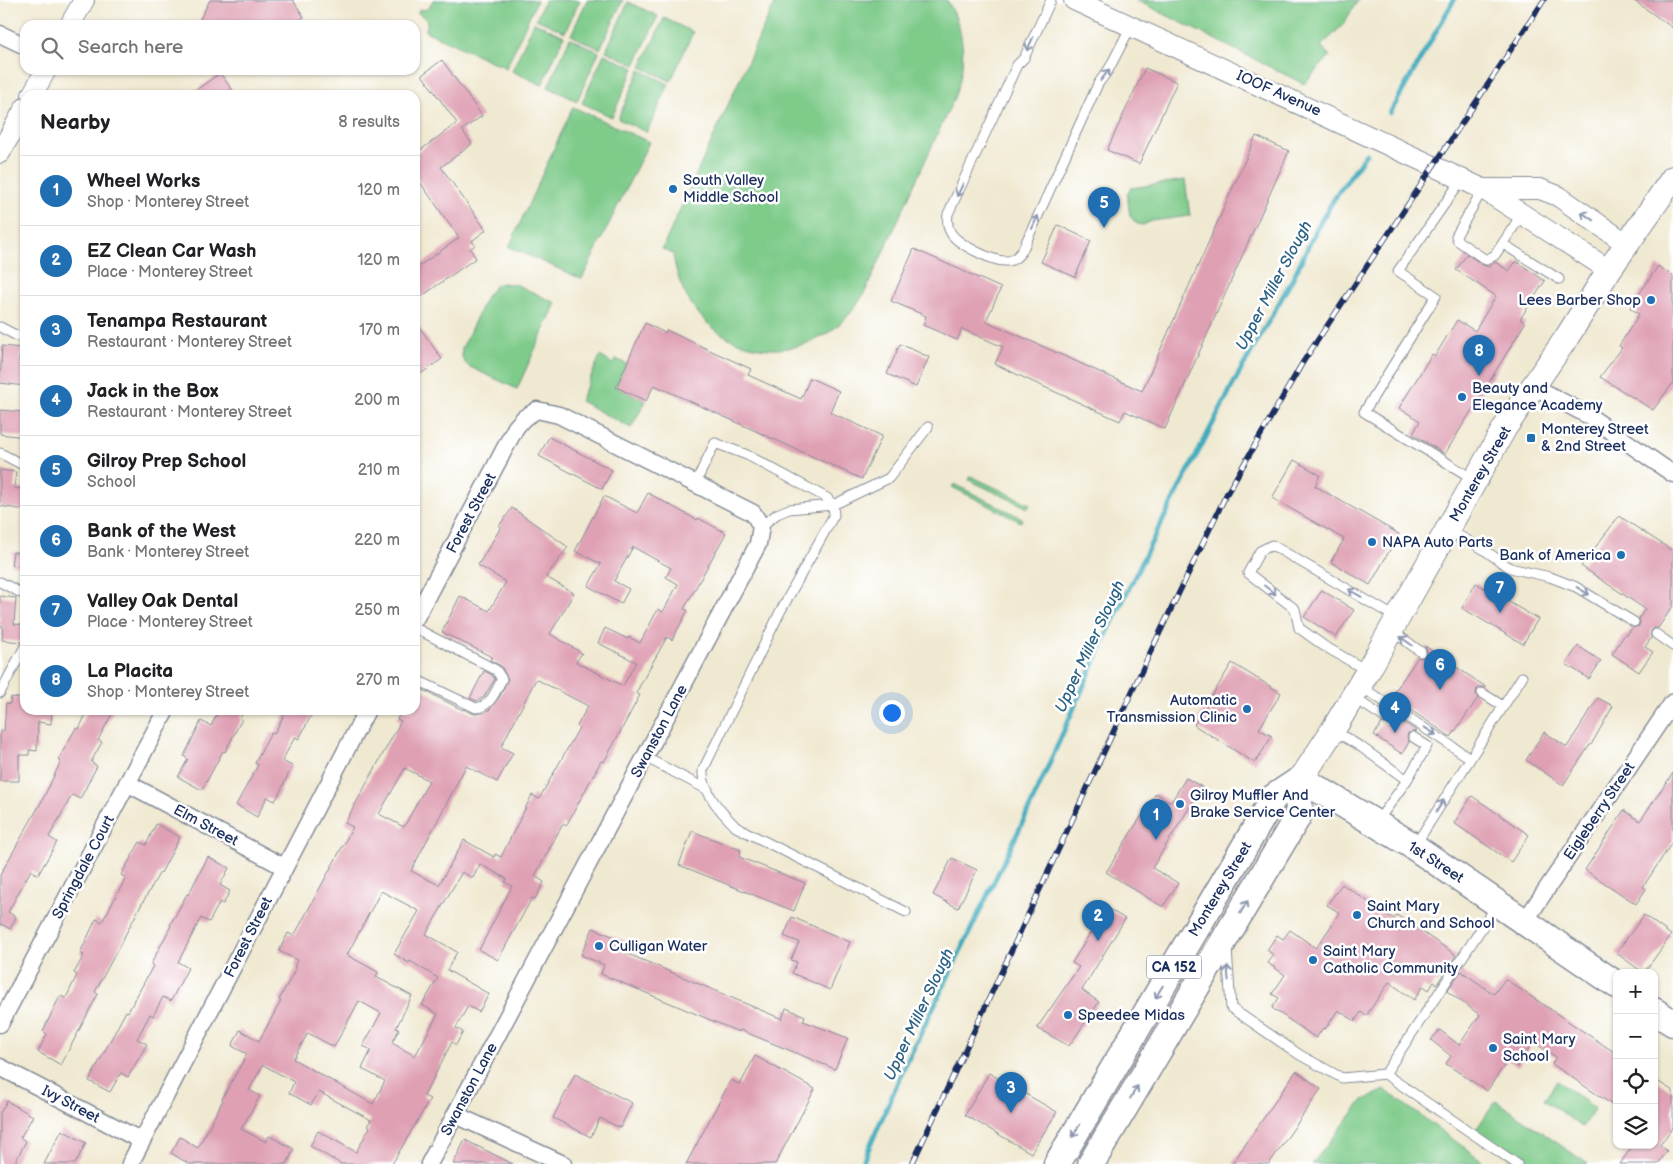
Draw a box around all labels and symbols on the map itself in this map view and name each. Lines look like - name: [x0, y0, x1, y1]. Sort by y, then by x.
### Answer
- one-way arrow: [1025, 36, 1034, 51]
- street label: IOOF Avenue: [1234, 66, 1324, 121]
- one-way arrow: [1099, 69, 1110, 82]
- place label: South Valley Middle School: [683, 171, 778, 207]
- one-way arrow: [954, 182, 964, 197]
- marker: South Valley Middle School: [667, 183, 679, 195]
- pin: 5: [1088, 187, 1120, 228]
- one-way arrow: [1580, 211, 1594, 221]
- one-way arrow: [1031, 215, 1041, 230]
- water label: Upper Miller Slough: [1232, 218, 1317, 354]
- place label: Lees Barber Shop: [1518, 291, 1641, 310]
- marker: Lees Barber Shop: [1645, 294, 1657, 306]
- pin: 8: [1463, 335, 1495, 376]
- place label: Beauty and Elegance Academy: [1472, 379, 1603, 415]
- marker: Beauty and Elegance Academy: [1456, 391, 1468, 403]
- place label: Monterey Street & 2nd Street: [1541, 420, 1649, 456]
- street label: Monterey Street: [1445, 423, 1516, 526]
- marker: Monterey Street & 2nd Street: [1525, 432, 1537, 444]
- street label: Forest Street: [442, 470, 501, 557]
- place label: NAPA Auto Parts: [1382, 533, 1494, 552]
- marker: NAPA Auto Parts: [1366, 536, 1378, 548]
- place label: Bank of America: [1499, 546, 1611, 565]
- marker: Bank of America: [1615, 549, 1627, 561]
- pin: 7: [1484, 572, 1516, 613]
- water label: Upper Miller Slough: [1051, 577, 1129, 716]
- one-way arrow: [1263, 584, 1276, 595]
- one-way arrow: [1349, 587, 1363, 597]
- one-way arrow: [1575, 587, 1589, 597]
- one-way arrow: [1399, 636, 1413, 646]
- pin: 6: [1424, 649, 1456, 690]
- street label: Swanston Lane: [627, 681, 692, 781]
- place label: Automatic Transmission Clinic: [1106, 691, 1237, 727]
- pin: 4: [1379, 692, 1411, 733]
- your location: [879, 700, 905, 726]
- marker: Automatic Transmission Clinic: [1241, 703, 1253, 715]
- one-way arrow: [1422, 727, 1436, 737]
- street label: Eigleberry Street: [1560, 758, 1639, 864]
- place label: Gilroy Muffler And Brake Service Center: [1190, 786, 1336, 822]
- marker: Gilroy Muffler And Brake Service Center: [1174, 798, 1186, 810]
- pin: 1: [1140, 799, 1172, 840]
- one-way arrow: [1436, 799, 1446, 813]
- street label: Elm Street: [170, 800, 242, 851]
- street label: Springdale Court: [48, 812, 119, 922]
- street label: 1st Street: [1404, 837, 1468, 888]
- street label: Monterey Street: [1185, 838, 1256, 940]
- street label: Forest Street: [220, 893, 277, 981]
- place label: Saint Mary Church and School: [1367, 897, 1495, 933]
- pin: 2: [1082, 900, 1114, 941]
- one-way arrow: [1239, 901, 1249, 915]
- marker: Saint Mary Church and School: [1351, 909, 1363, 921]
- place label: Culligan Water: [609, 937, 708, 956]
- marker: Culligan Water: [593, 940, 605, 952]
- place label: Saint Mary Catholic Community: [1323, 942, 1458, 978]
- water label: Upper Miller Slough: [880, 945, 958, 1084]
- marker: Saint Mary Catholic Community: [1307, 954, 1319, 966]
- road number: CA 152: [1146, 956, 1202, 979]
- one-way arrow: [1224, 965, 1233, 981]
- one-way arrow: [1154, 984, 1164, 999]
- place label: Speedee Midas: [1078, 1006, 1186, 1025]
- marker: Speedee Midas: [1062, 1009, 1074, 1021]
- place label: Saint Mary School: [1503, 1030, 1576, 1066]
- street label: Swanston Lane: [437, 1039, 502, 1139]
- marker: Saint Mary School: [1487, 1042, 1499, 1054]
- pin: 3: [995, 1072, 1027, 1113]
- street label: Ivy Street: [39, 1081, 103, 1128]
- one-way arrow: [1129, 1085, 1139, 1100]
- one-way arrow: [1071, 1124, 1081, 1138]

